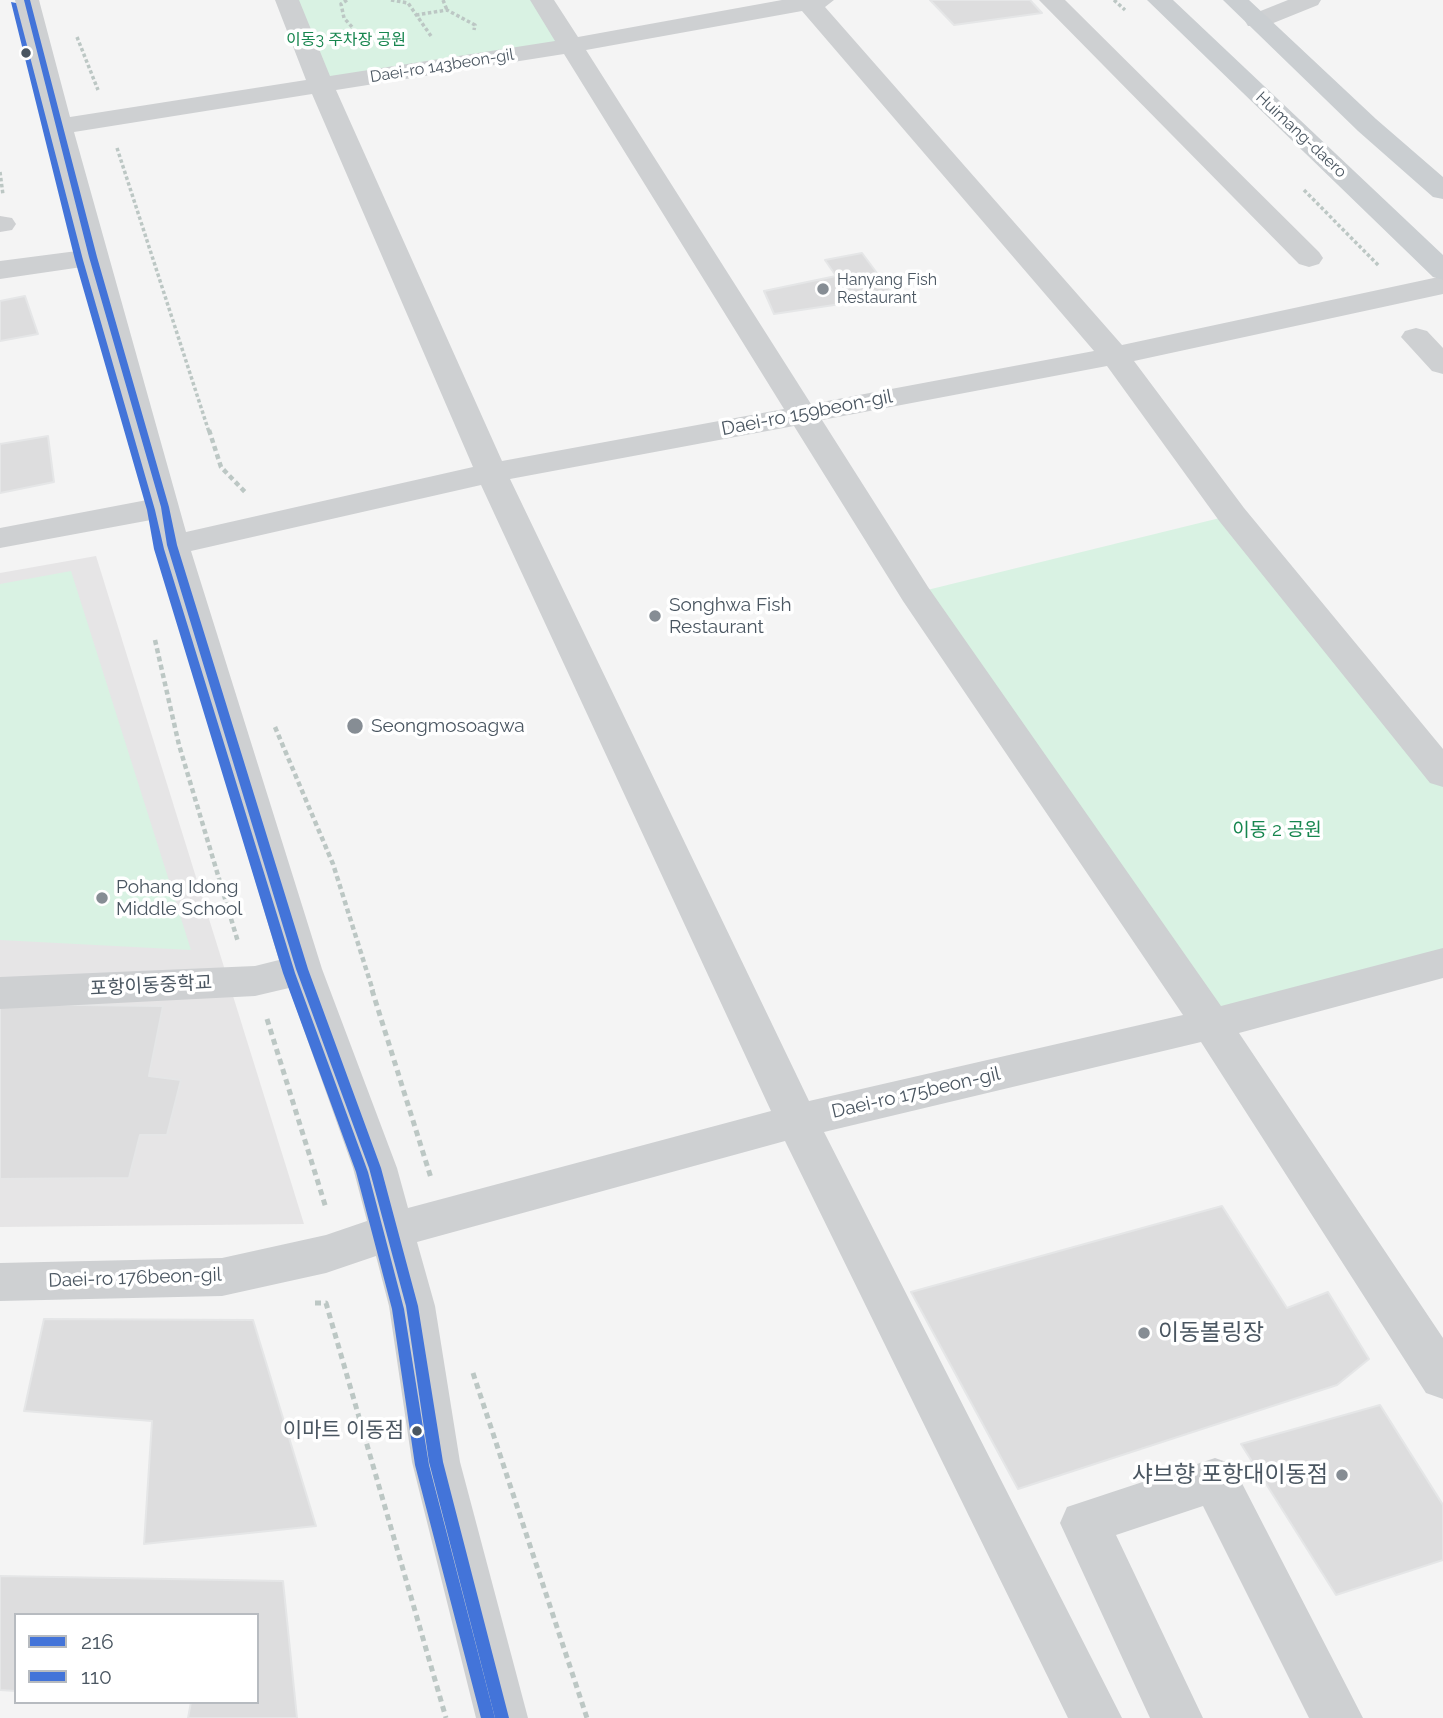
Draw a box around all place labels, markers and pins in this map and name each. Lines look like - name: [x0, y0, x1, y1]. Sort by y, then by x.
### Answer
- unlabelled marker: [19, 46, 33, 60]
- place label: Hanyang Fish Restaurant: [837, 270, 937, 308]
- marker: Hanyang Fish Restaurant: [815, 281, 831, 297]
- place label: Songhwa Fish Restaurant: [669, 594, 791, 638]
- marker: Songhwa Fish Restaurant: [647, 608, 663, 624]
- place label: Seongmosoagwa: [371, 715, 525, 737]
- marker: Seongmosoagwa: [345, 716, 365, 736]
- place label: Pohang Idong Middle School: [116, 876, 242, 920]
- marker: Pohang Idong Middle School: [94, 890, 110, 906]
- place label: 이동볼링장: [1158, 1319, 1264, 1347]
- marker: 이동볼링장: [1136, 1325, 1152, 1341]
- place label: 이마트 이동점: [283, 1418, 404, 1444]
- marker: 이마트 이동점: [410, 1424, 424, 1438]
- place label: 샤브향 포항대이동점: [1132, 1461, 1328, 1489]
- marker: 샤브향 포항대이동점: [1334, 1467, 1350, 1483]

